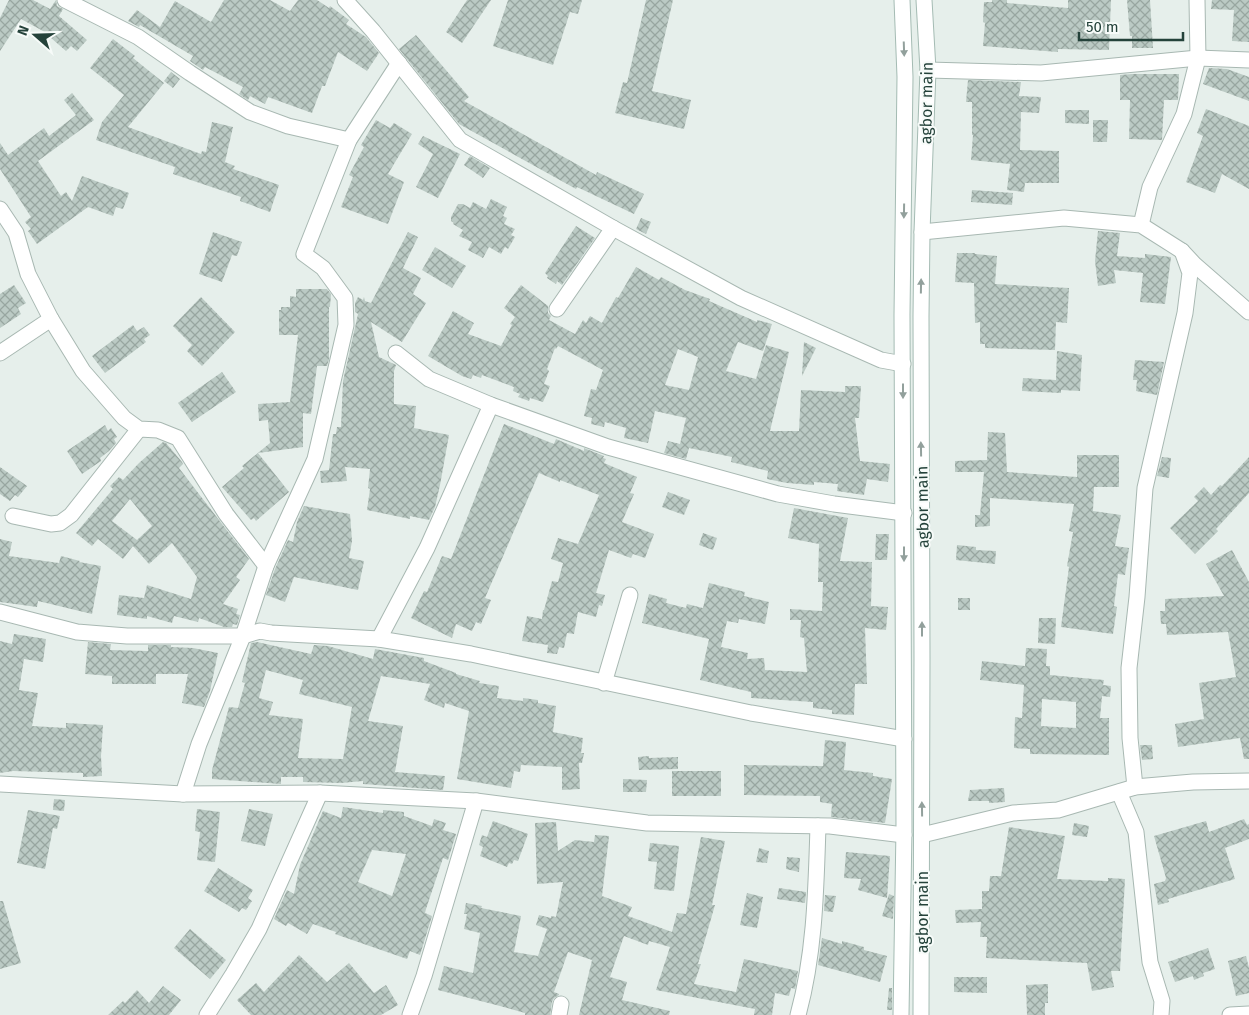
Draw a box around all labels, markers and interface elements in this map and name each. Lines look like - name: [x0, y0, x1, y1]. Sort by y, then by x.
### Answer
- north arrow: [10, 10, 60, 60]
- scale bar: [1079, 10, 1183, 42]
- text: 50 m: [1086, 18, 1119, 36]
- text: N: [14, 23, 33, 38]
- one-way arrow: [900, 41, 908, 57]
- street label: agbor main: [916, 62, 937, 144]
- one-way arrow: [900, 203, 908, 219]
- one-way arrow: [917, 278, 925, 294]
- one-way arrow: [899, 383, 907, 399]
- one-way arrow: [917, 441, 925, 457]
- street label: agbor main: [912, 466, 933, 548]
- one-way arrow: [900, 546, 908, 562]
- one-way arrow: [918, 621, 926, 637]
- one-way arrow: [918, 801, 926, 817]
- street label: agbor main: [913, 871, 932, 953]

